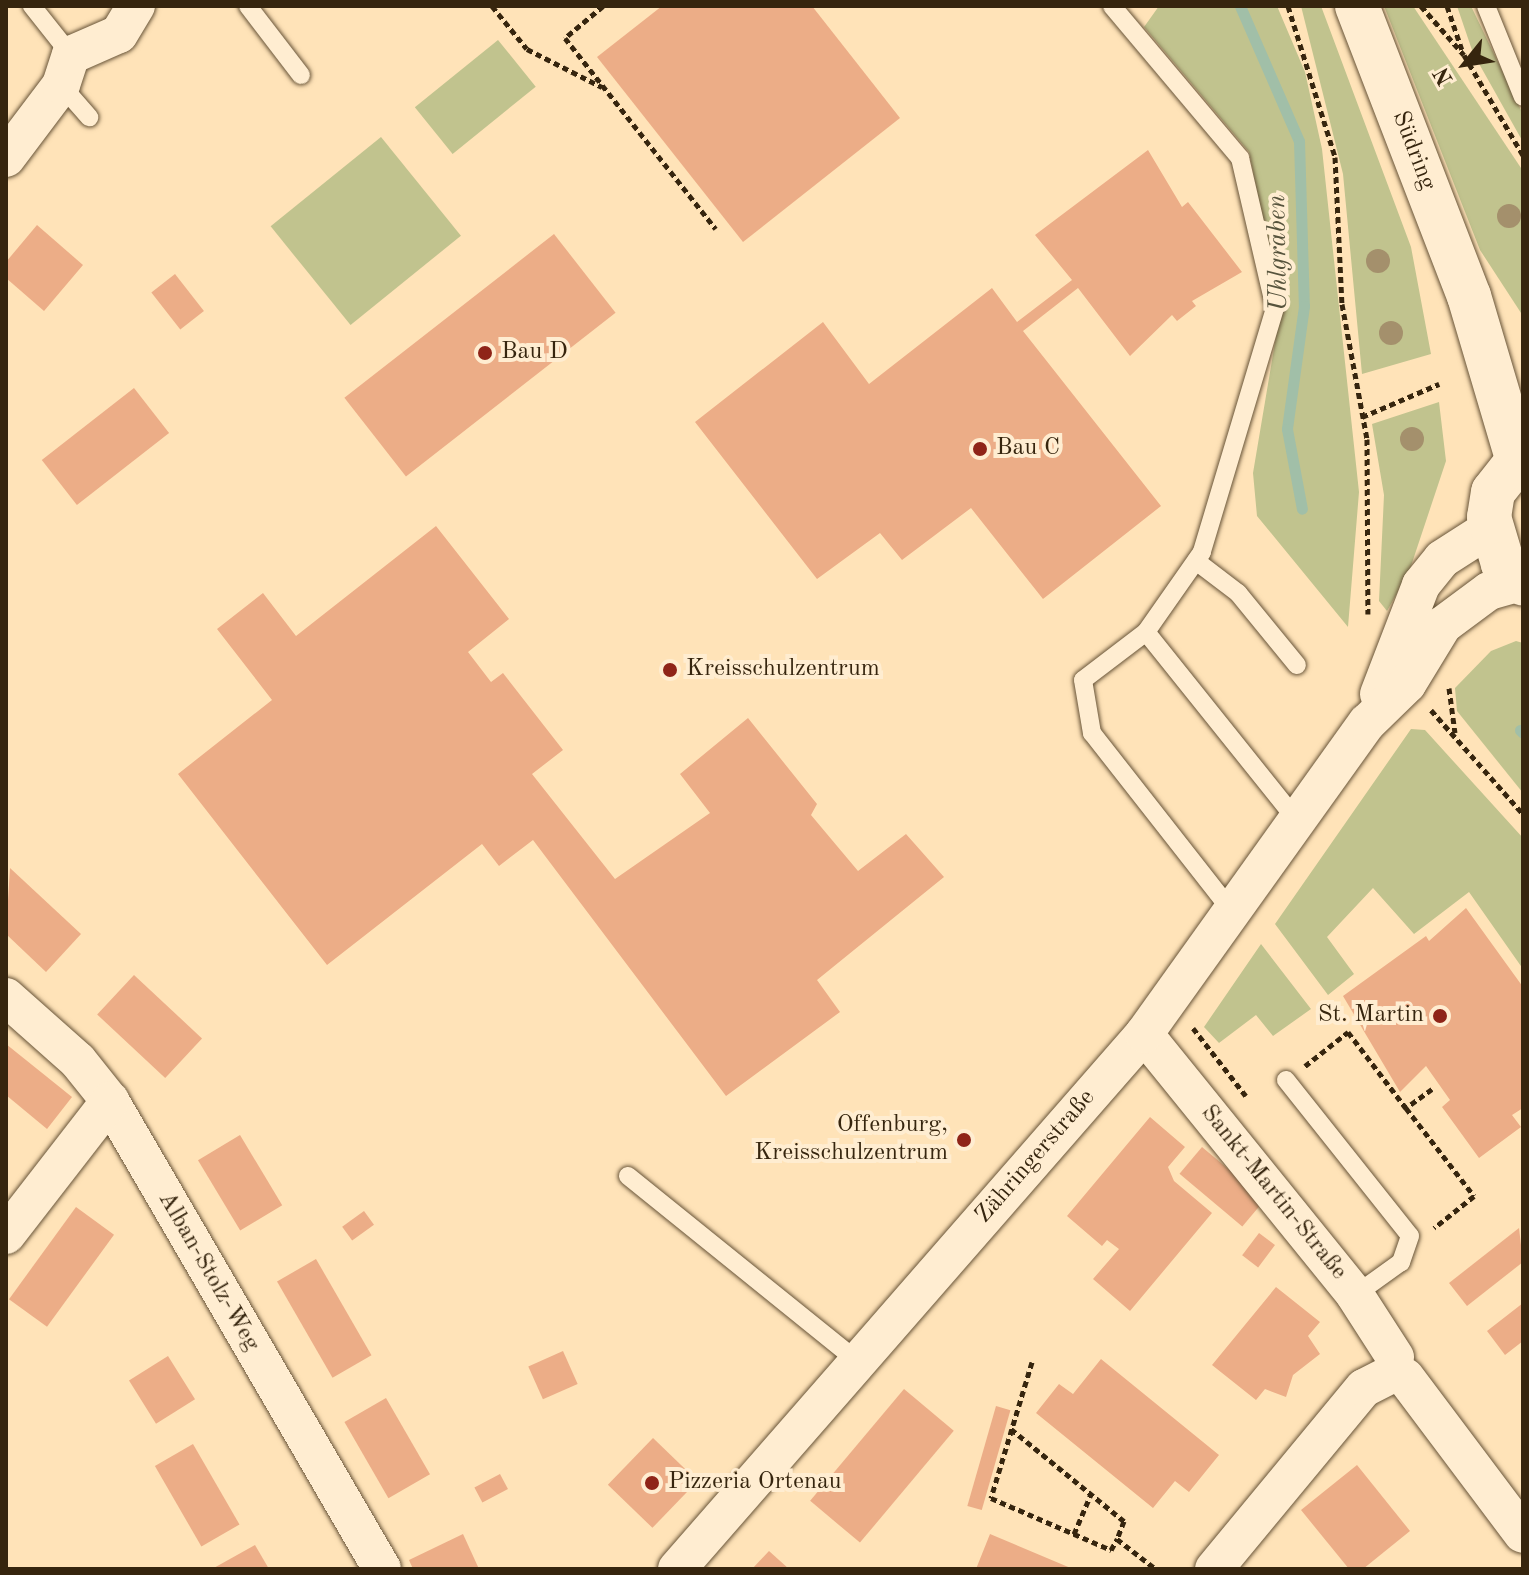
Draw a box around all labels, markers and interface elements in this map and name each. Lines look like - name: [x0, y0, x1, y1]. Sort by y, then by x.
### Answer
- north arrow: [1425, 24, 1505, 104]
- text: N: [1430, 63, 1458, 89]
- street label: Südring: [1385, 107, 1441, 195]
- water label: Uhlgraben: [1262, 194, 1296, 312]
- place label: Bau D: [501, 339, 568, 367]
- marker: Bau D: [476, 344, 494, 362]
- place label: Bau C: [996, 435, 1060, 463]
- marker: Bau C: [971, 440, 989, 458]
- place label: Kreisschulzentrum: [686, 656, 880, 684]
- marker: Kreisschulzentrum: [661, 661, 679, 679]
- place label: St. Martin: [1318, 1002, 1424, 1030]
- marker: St. Martin: [1431, 1007, 1449, 1025]
- street label: Zähringerstraße: [970, 1084, 1102, 1230]
- street label: Sankt-Martin-Straße: [1194, 1100, 1352, 1286]
- place label: Offenburg, Kreisschulzentrum: [754, 1112, 948, 1168]
- marker: Offenburg, Kreisschulzentrum: [955, 1131, 973, 1149]
- street label: Alban-Stolz-Weg: [151, 1187, 265, 1357]
- place label: Pizzeria Ortenau: [668, 1469, 842, 1497]
- marker: Pizzeria Ortenau: [643, 1474, 661, 1492]

